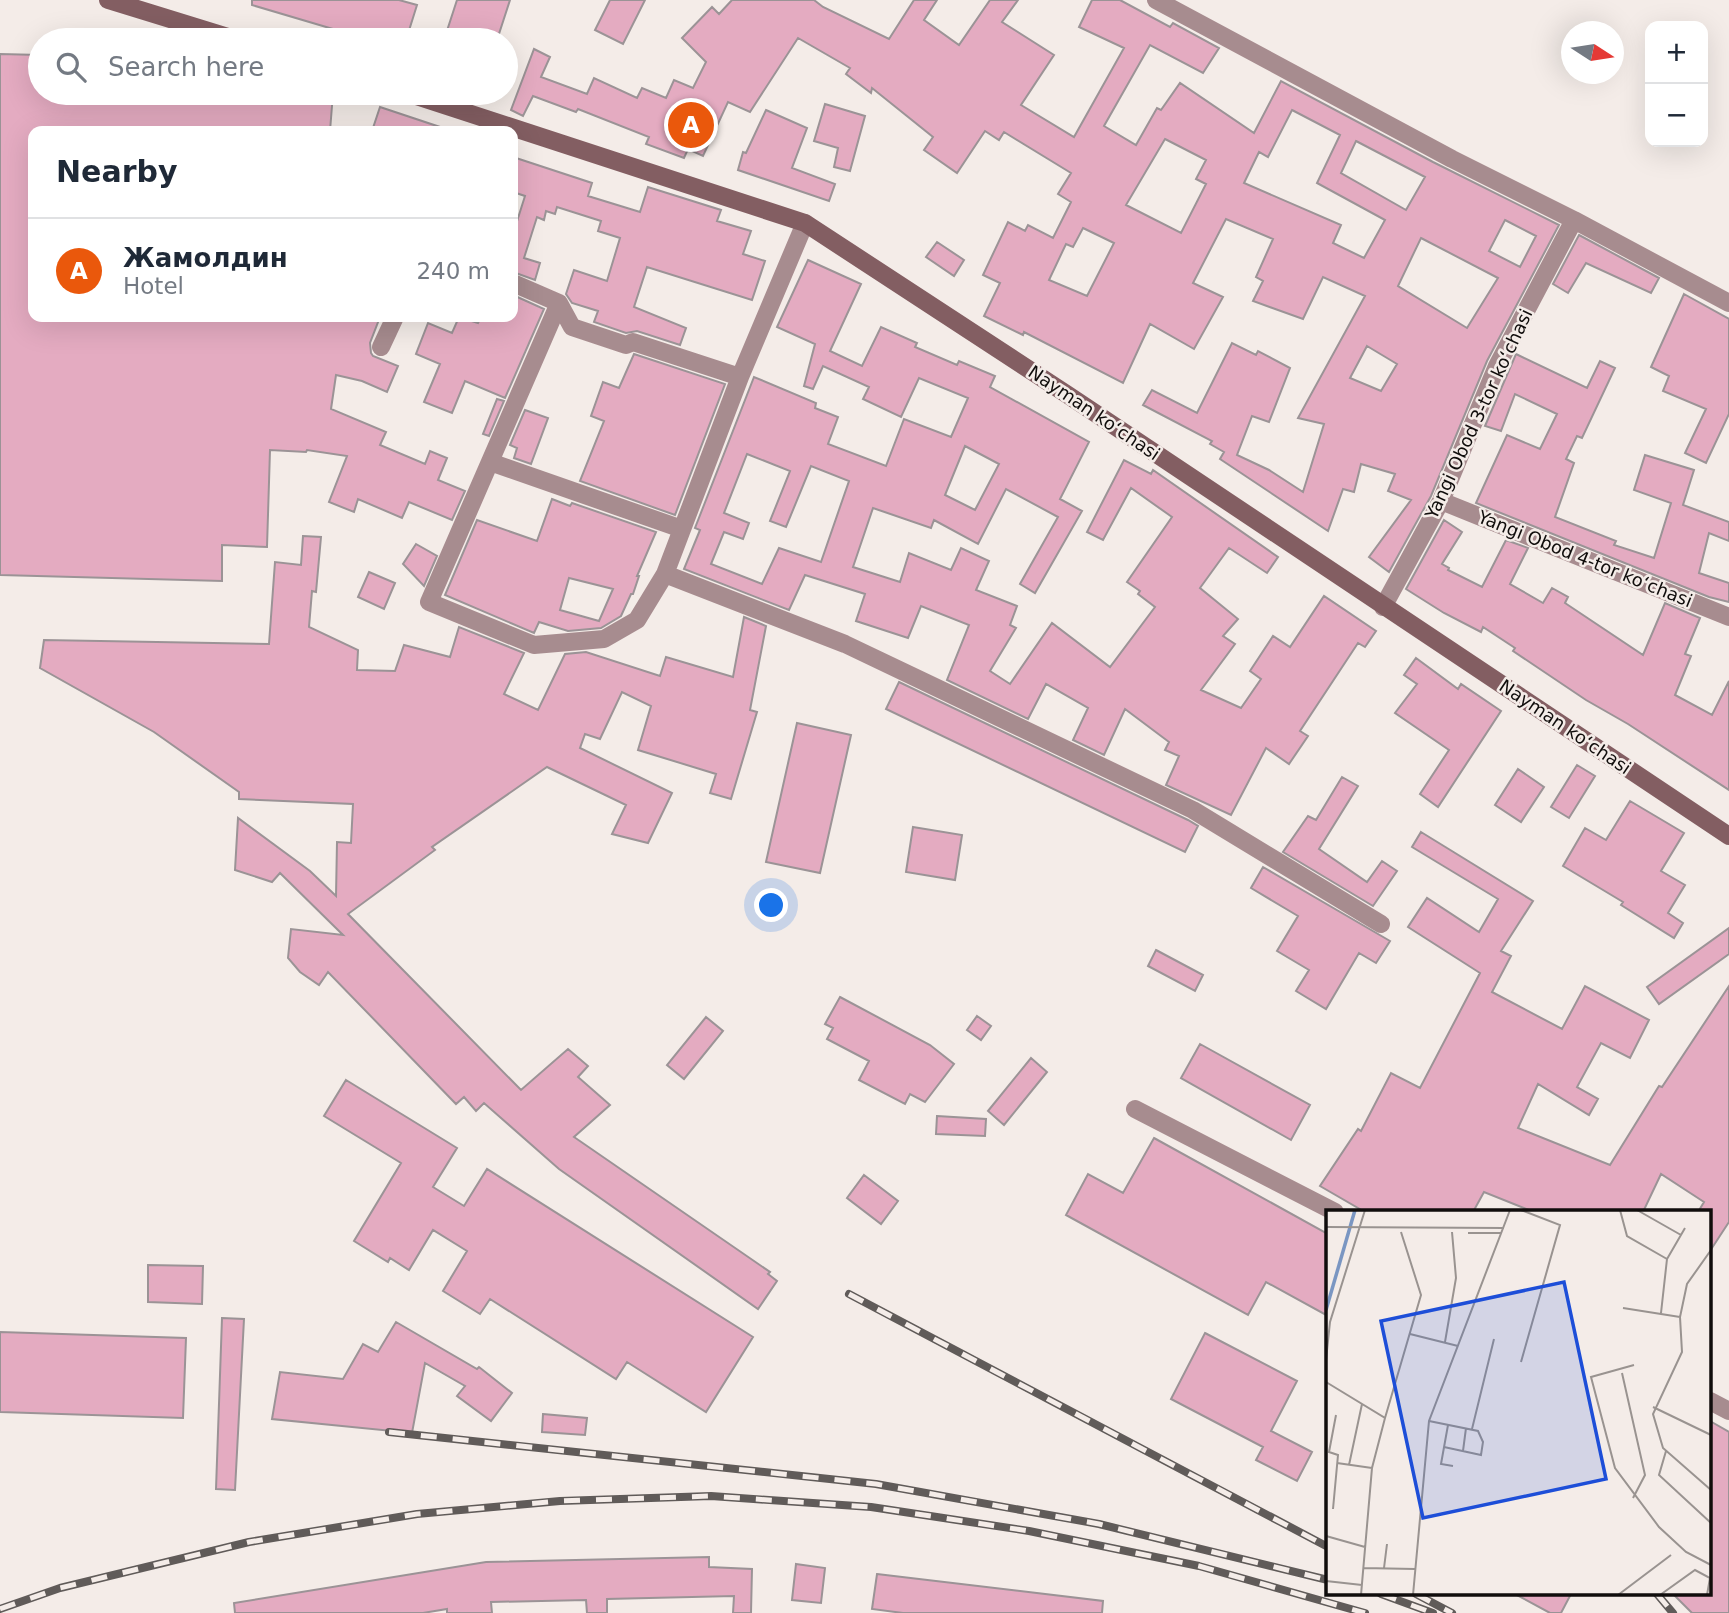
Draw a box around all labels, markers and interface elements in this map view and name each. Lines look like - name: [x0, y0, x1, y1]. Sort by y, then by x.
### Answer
- north arrow: [1561, 21, 1624, 84]
- map controls: [1645, 21, 1708, 147]
- button: +: [1645, 21, 1708, 84]
- search box: [28, 28, 518, 105]
- icon: search: [52, 48, 90, 86]
- text: Search here: [108, 52, 264, 82]
- button: −: [1645, 84, 1708, 147]
- pin: A: [668, 99, 714, 151]
- text: Nearby: [56, 154, 178, 189]
- text: Жамолдин: [123, 243, 288, 273]
- text: A: [70, 258, 88, 284]
- text: 240 m: [416, 258, 490, 284]
- text: Hotel: [123, 273, 184, 299]
- street label: Yangi Obod 3-tor koʻchasi: [1420, 305, 1537, 523]
- street label: Nayman koʻchasi: [1025, 361, 1164, 464]
- street label: Yangi Obod 4-tor koʻchasi: [1474, 505, 1695, 611]
- street label: Nayman koʻchasi: [1496, 675, 1635, 778]
- your location: [754, 888, 788, 922]
- inset map: [1326, 1210, 1712, 1596]

